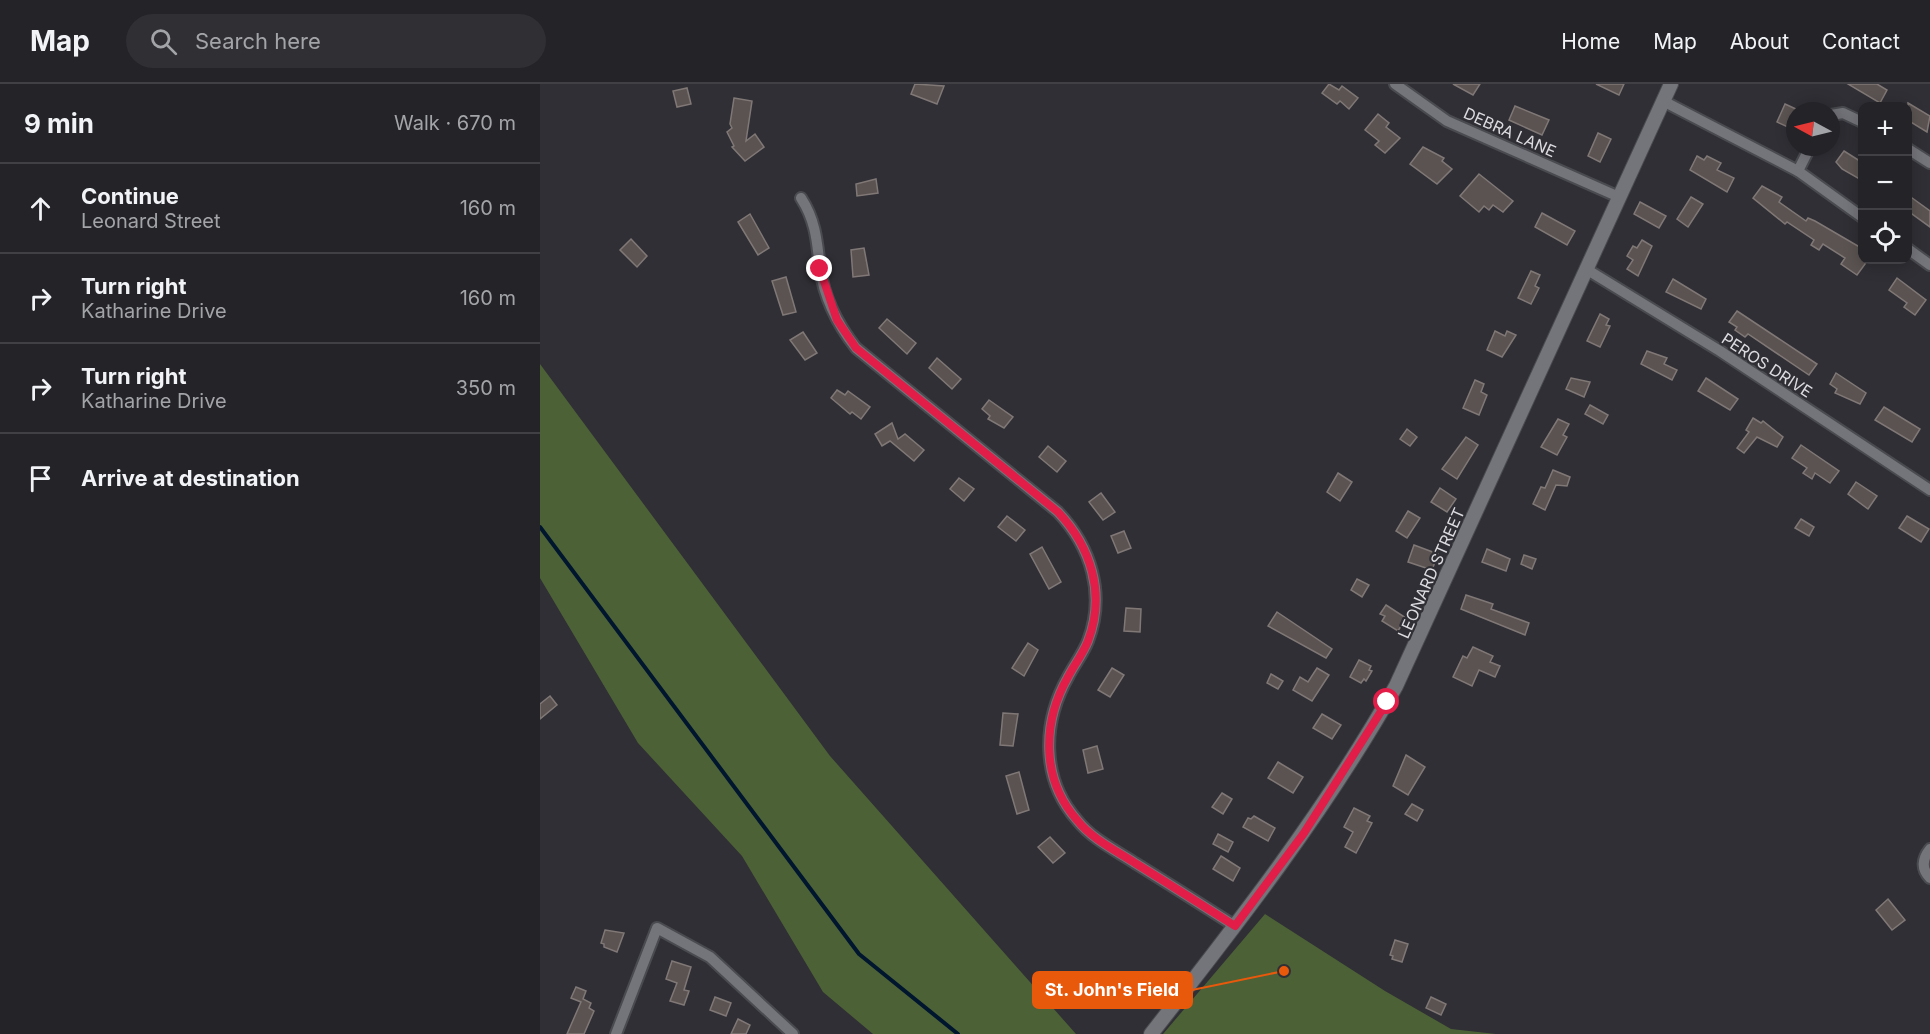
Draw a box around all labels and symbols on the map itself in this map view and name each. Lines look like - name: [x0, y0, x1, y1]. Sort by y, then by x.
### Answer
- north arrow: [1786, 102, 1840, 156]
- street label: DEBRA LANE: [1461, 103, 1559, 161]
- route end: [806, 255, 832, 281]
- street label: PEROS DRIVE: [1718, 328, 1816, 402]
- street label: LEONARD STREET: [1393, 505, 1469, 641]
- route start: [1373, 688, 1399, 714]
- callout: St. John's Field: [1033, 972, 1192, 1008]
- text: St. John's Field: [1045, 979, 1179, 1000]

